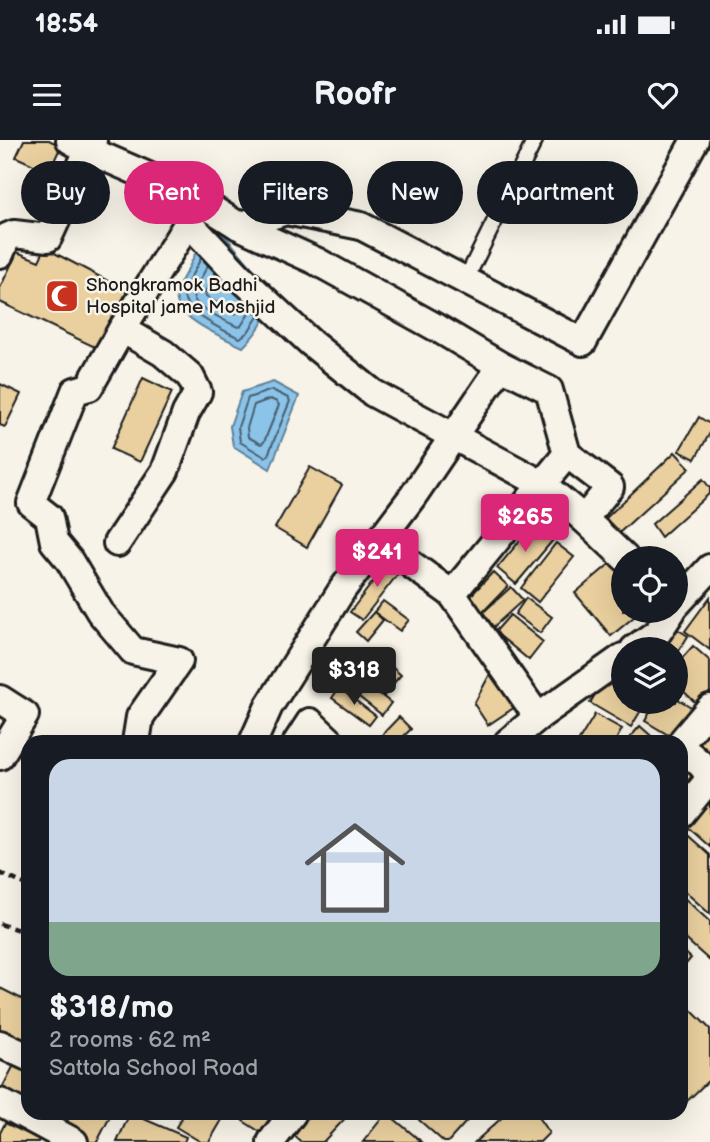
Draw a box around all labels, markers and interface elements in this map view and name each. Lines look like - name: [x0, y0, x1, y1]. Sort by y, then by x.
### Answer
- text: 18:54: [35, 9, 98, 40]
- text: Roofr: [314, 75, 396, 114]
- icon: menu: [28, 76, 66, 114]
- icon: heart: [644, 76, 682, 114]
- chip: Buy: [21, 161, 110, 224]
- chip: Rent: [124, 161, 224, 224]
- chip: Filters: [238, 161, 353, 224]
- chip: New: [367, 161, 463, 224]
- chip: Apartment: [477, 161, 638, 224]
- place label: Shongkramok Badhi Hospital jame Moshjid: [86, 274, 275, 319]
- mosque icon: Shongkramok Badhi Hospital jame Moshjid: [43, 277, 81, 315]
- pin: $265: [484, 494, 566, 554]
- text: $265: [497, 503, 553, 531]
- pin: $241: [336, 530, 418, 589]
- text: $241: [352, 538, 402, 566]
- map controls: [611, 546, 688, 714]
- button: locate: [611, 546, 688, 623]
- button: layers: [611, 637, 688, 714]
- pin: $318: [313, 648, 395, 707]
- text: $318: [328, 656, 380, 684]
- icon: home: [292, 805, 418, 931]
- text: $318/mo: [49, 990, 174, 1026]
- text: 2 rooms · 62 m²: [49, 1026, 211, 1054]
- text: Sattola School Road: [49, 1054, 258, 1082]

